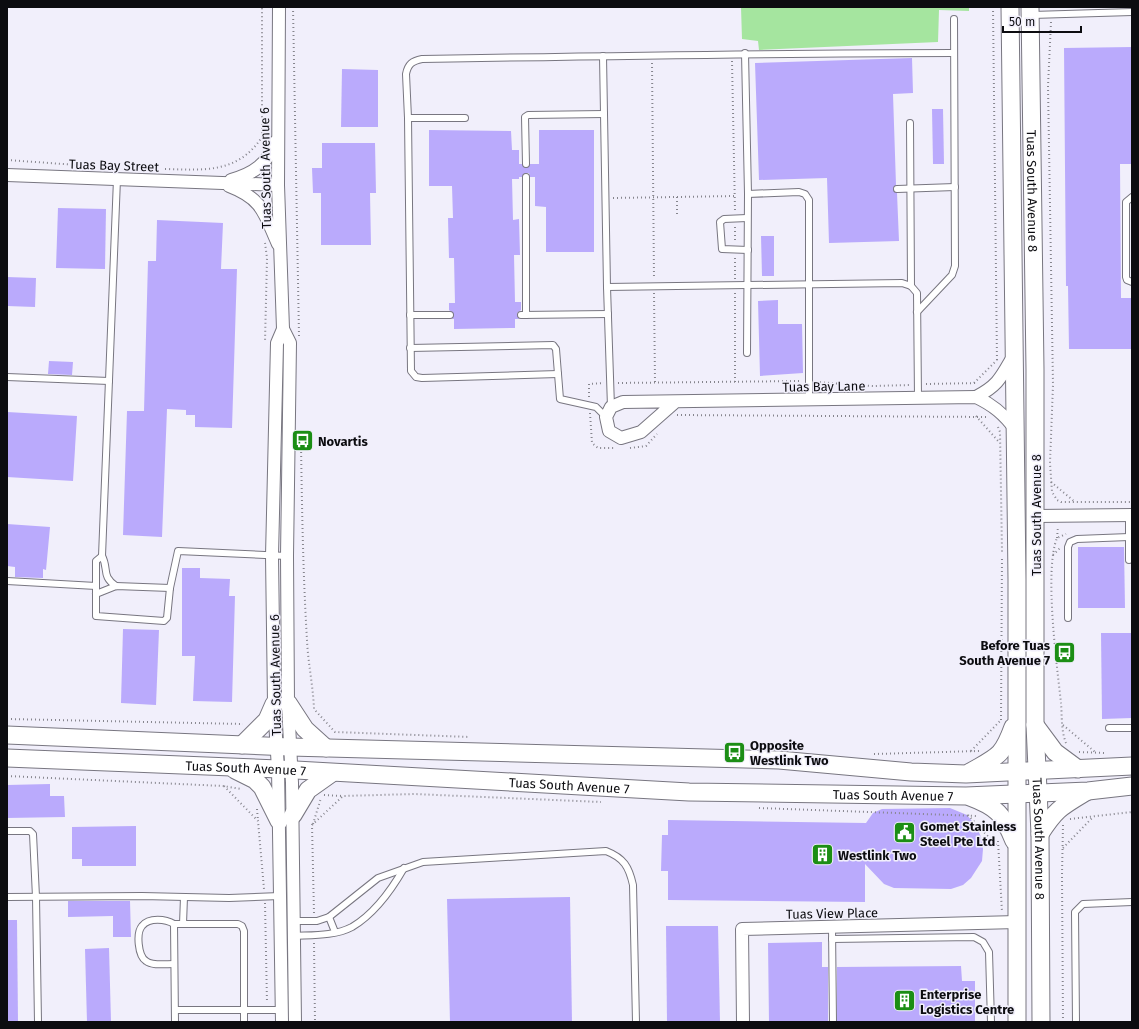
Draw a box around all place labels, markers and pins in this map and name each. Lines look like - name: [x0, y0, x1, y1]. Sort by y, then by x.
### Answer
- bus stop icon: Novartis: [290, 428, 316, 454]
- place label: Novartis: [318, 434, 369, 449]
- place label: Before Tuas South Avenue 7: [959, 638, 1051, 668]
- bus stop icon: Before Tuas South Avenue 7: [1052, 639, 1078, 665]
- place label: Opposite Westlink Two: [750, 738, 829, 768]
- bus stop icon: Opposite Westlink Two: [722, 739, 748, 765]
- place label: Gomet Stainless Steel Pte Ltd: [920, 819, 1017, 849]
- public building icon: Gomet Stainless Steel Pte Ltd: [892, 820, 918, 846]
- building icon: Westlink Two: [809, 842, 835, 868]
- place label: Westlink Two: [838, 848, 917, 863]
- place label: Enterprise Logistics Centre: [920, 987, 1014, 1017]
- building icon: Enterprise Logistics Centre: [892, 988, 918, 1014]

